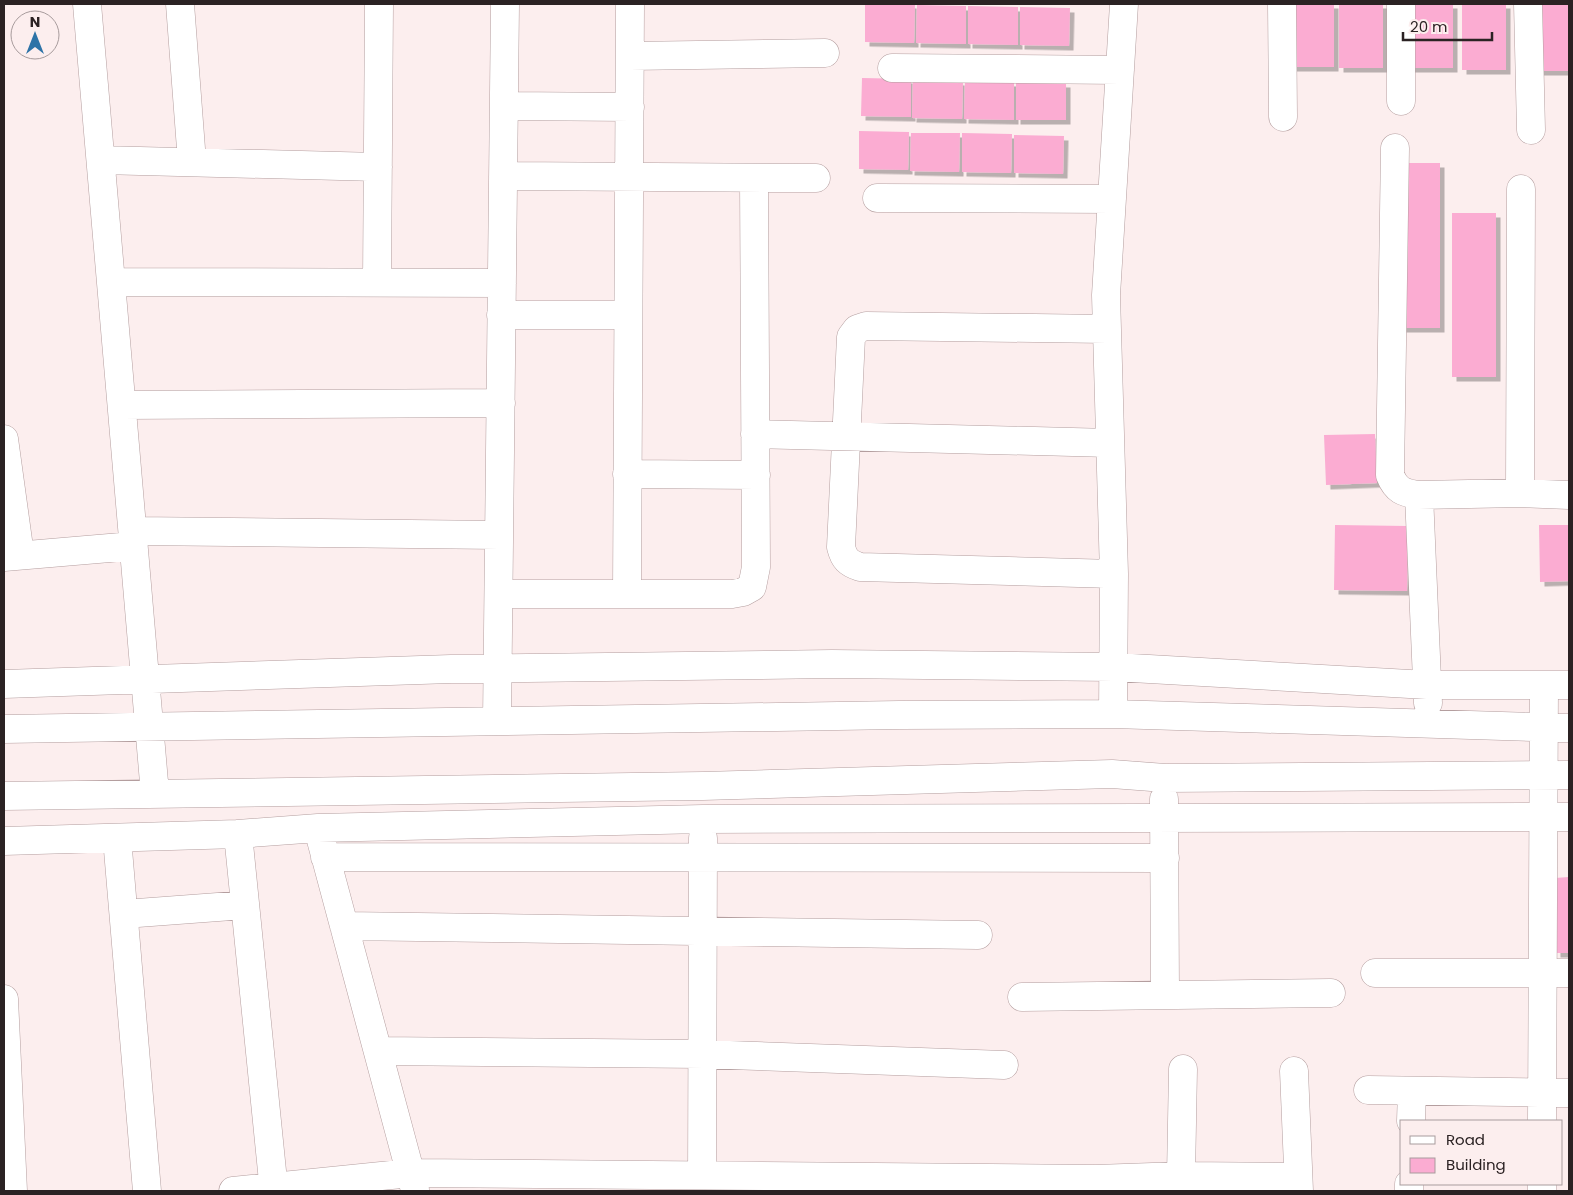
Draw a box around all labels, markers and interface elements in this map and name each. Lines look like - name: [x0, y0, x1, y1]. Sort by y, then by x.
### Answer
- north arrow: [10, 10, 60, 60]
- scale bar: [1403, 10, 1492, 42]
- text: N: [30, 12, 40, 32]
- text: 20 m: [1410, 16, 1448, 37]
- legend: [1400, 1120, 1563, 1185]
- text: Road: [1446, 1129, 1485, 1150]
- text: Building: [1446, 1154, 1506, 1175]

